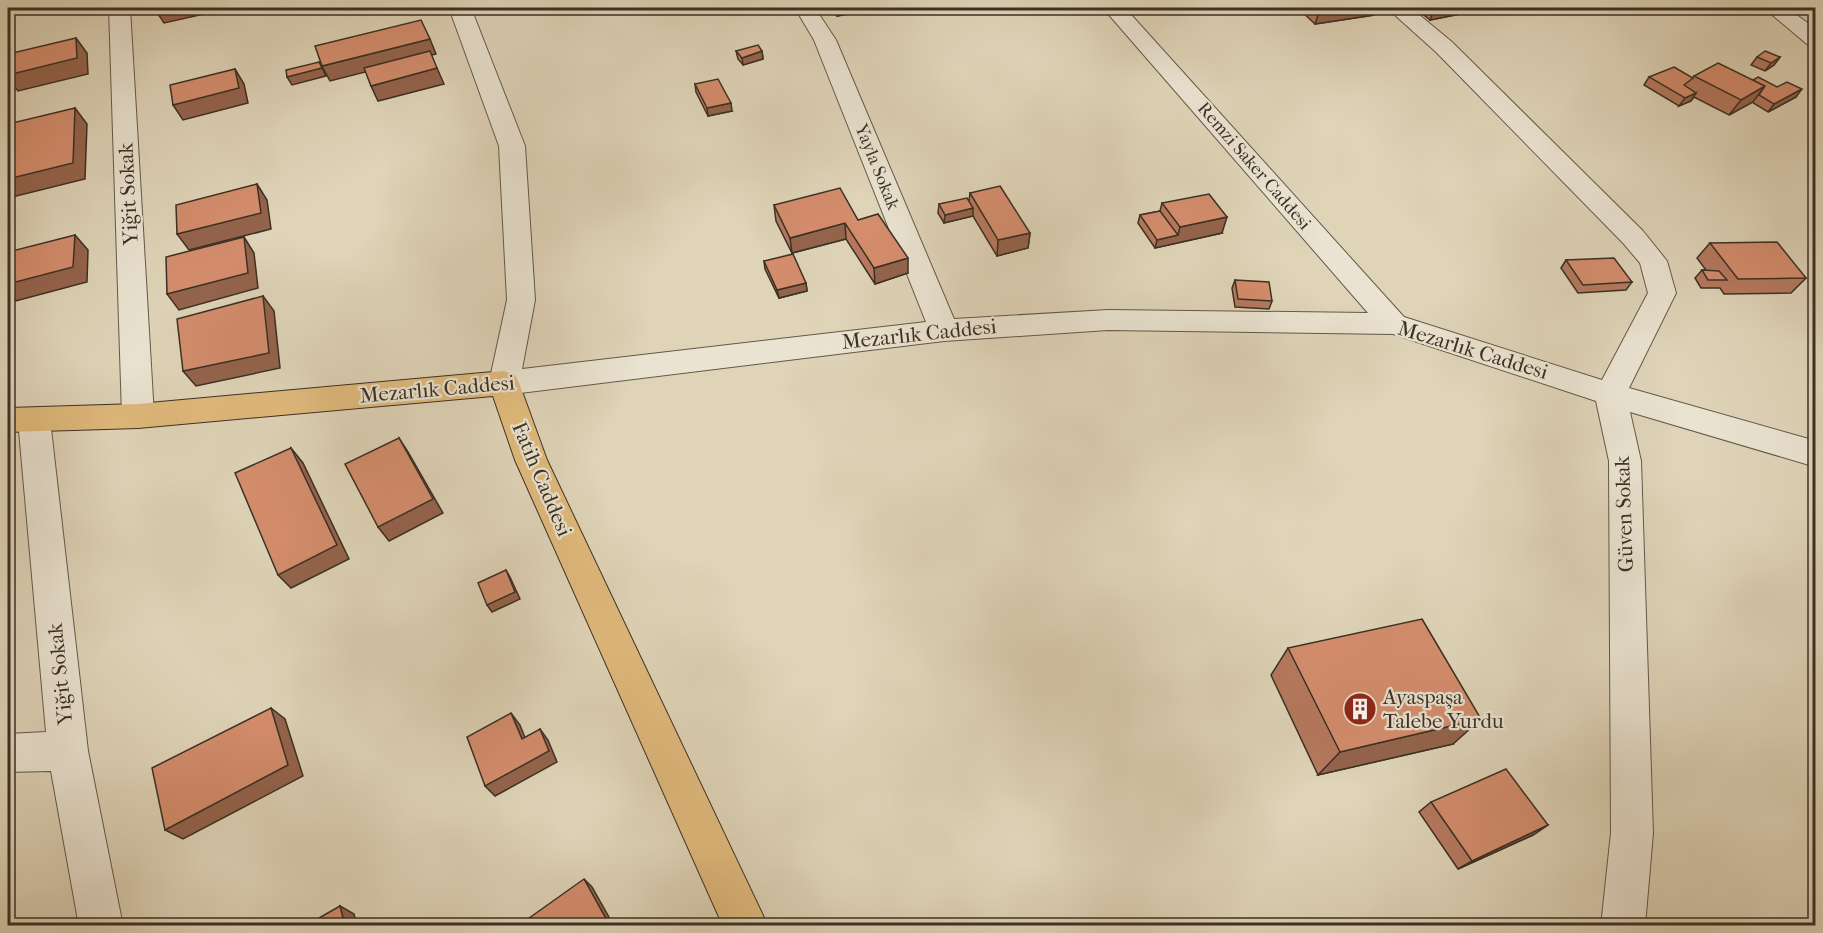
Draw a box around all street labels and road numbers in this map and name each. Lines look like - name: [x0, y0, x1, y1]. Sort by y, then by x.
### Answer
- street label: Remzi Saker Caddesi: [1193, 98, 1315, 234]
- street label: Yayla Sokak: [850, 120, 904, 214]
- street label: Yiğit Sokak: [113, 142, 143, 247]
- street label: Mezarlık Caddesi: [840, 314, 998, 354]
- street label: Mezarlık Caddesi: [1395, 316, 1551, 384]
- street label: Mezarlık Caddesi: [358, 370, 516, 408]
- street label: Fatih Caddesi: [507, 418, 577, 540]
- street label: Güven Sokak: [1610, 455, 1638, 573]
- street label: Yiğit Sokak: [43, 622, 77, 727]

